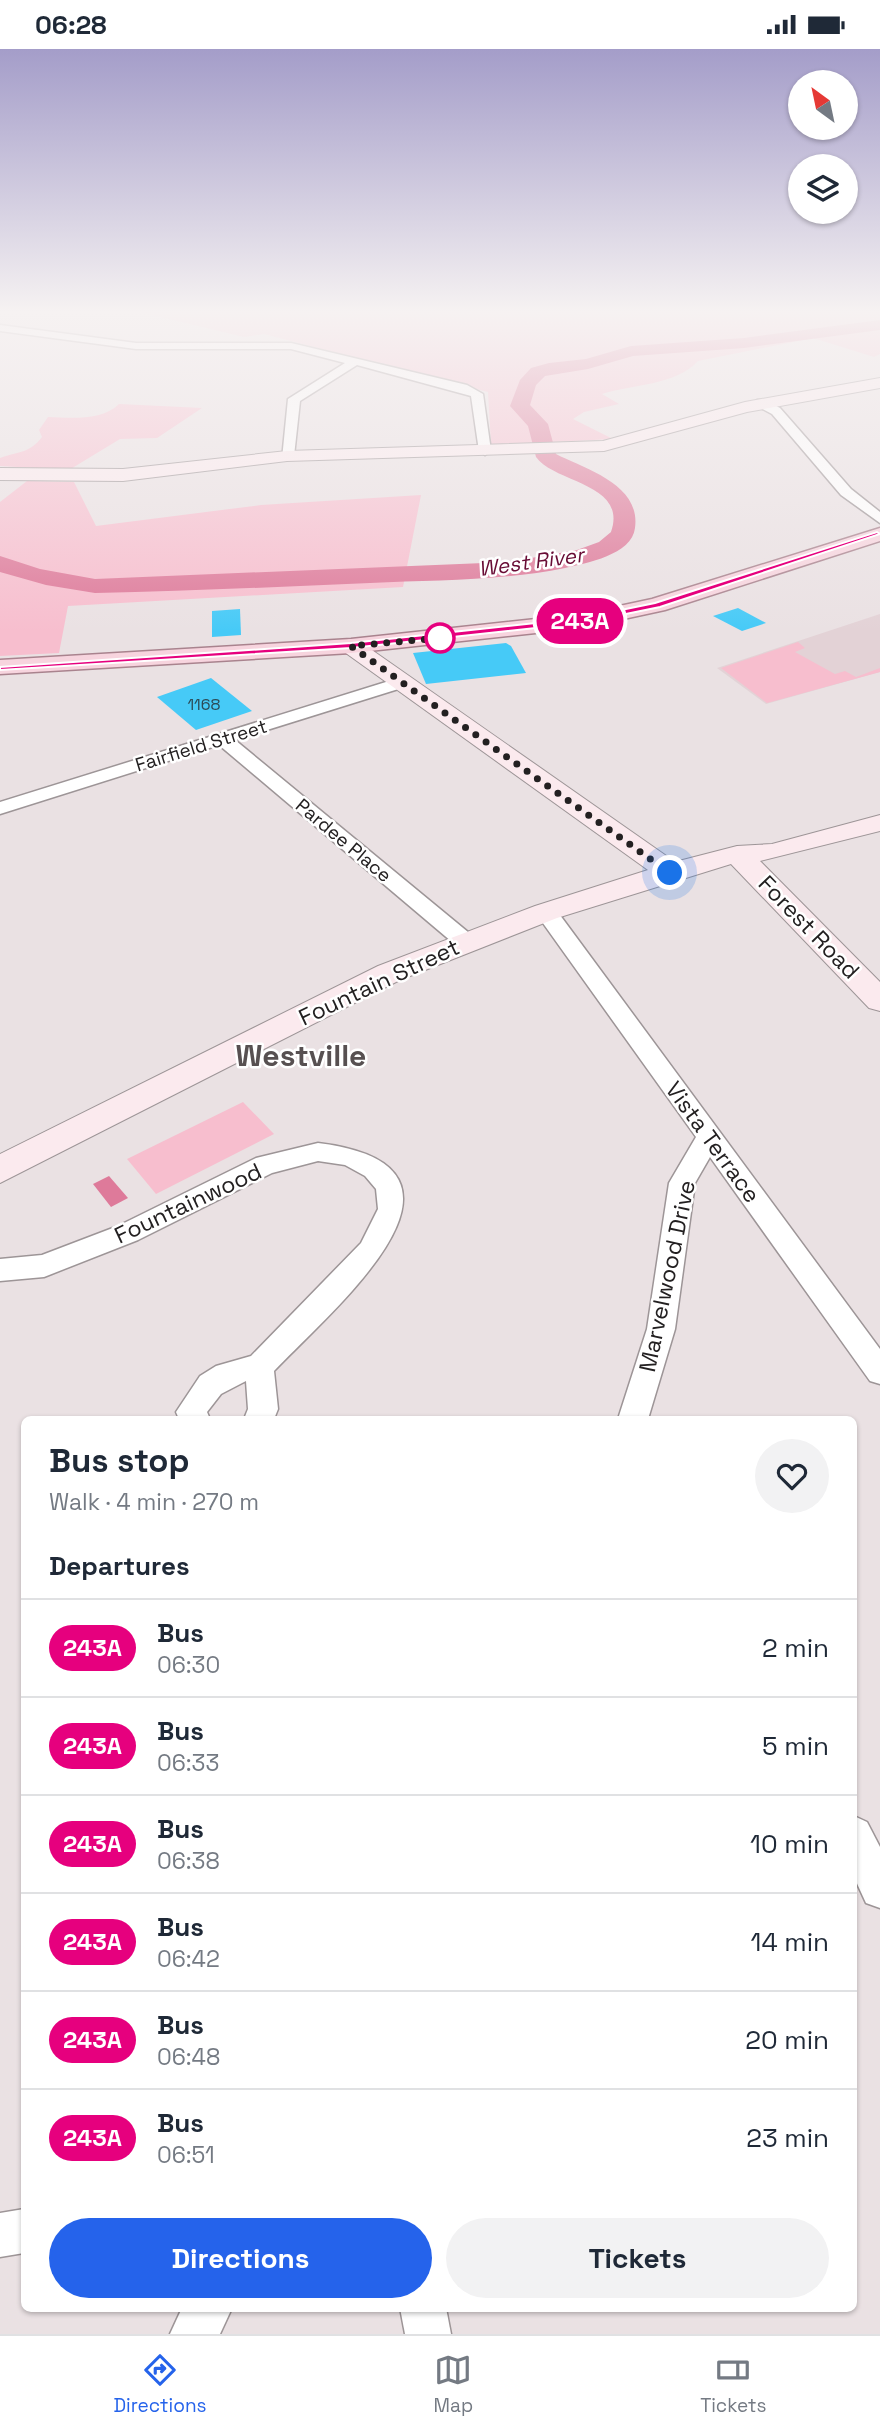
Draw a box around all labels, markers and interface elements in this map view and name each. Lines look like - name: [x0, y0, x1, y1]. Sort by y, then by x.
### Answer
- text: 06:28: [35, 8, 107, 42]
- north arrow: [788, 70, 858, 140]
- map controls: [788, 70, 858, 224]
- button: layers: [788, 154, 858, 224]
- water label: West River: [477, 540, 587, 582]
- line badge: 243A: [531, 598, 629, 644]
- text: 243A: [551, 605, 609, 636]
- unlabelled marker: [425, 623, 455, 653]
- house number: 1168: [187, 694, 221, 715]
- street label: Fairfield Street: [132, 714, 270, 777]
- street label: Pardee Place: [290, 793, 397, 888]
- your location: [652, 855, 687, 890]
- street label: Forest Road: [752, 869, 866, 985]
- street label: Fountain Street: [294, 932, 464, 1032]
- district label: Westville: [236, 1036, 366, 1075]
- street label: Vista Terrace: [659, 1075, 767, 1209]
- street label: Fountainwood: [110, 1156, 266, 1250]
- street label: Marvelwood Drive: [632, 1177, 702, 1375]
- button: heart: [755, 1439, 829, 1513]
- text: Bus stop: [49, 1440, 190, 1482]
- text: Walk · 4 min · 270 m: [49, 1487, 259, 1517]
- text: Departures: [49, 1549, 190, 1583]
- text: Bus: [157, 1616, 204, 1650]
- text: 2 min: [762, 1631, 829, 1665]
- text: 243A: [63, 1632, 122, 1663]
- text: 06:30: [157, 1650, 220, 1680]
- text: Bus: [157, 1714, 204, 1748]
- text: 5 min: [762, 1729, 829, 1763]
- text: 243A: [63, 1730, 122, 1761]
- text: 06:33: [157, 1748, 219, 1778]
- text: Bus: [157, 1812, 204, 1846]
- text: 10 min: [750, 1827, 829, 1861]
- text: 243A: [63, 1828, 122, 1859]
- text: 06:38: [157, 1846, 220, 1876]
- text: Bus: [157, 1910, 204, 1944]
- text: 14 min: [751, 1925, 829, 1959]
- text: 243A: [63, 1926, 122, 1957]
- text: 06:42: [157, 1944, 220, 1974]
- text: Bus: [157, 2008, 204, 2042]
- text: 20 min: [745, 2023, 829, 2057]
- text: 243A: [63, 2024, 122, 2055]
- text: 06:48: [157, 2042, 220, 2072]
- text: Bus: [157, 2106, 204, 2140]
- text: 23 min: [746, 2121, 829, 2155]
- text: 243A: [63, 2122, 122, 2153]
- text: 06:51: [157, 2140, 215, 2170]
- button: Directions: [49, 2218, 432, 2298]
- button: Tickets: [446, 2218, 829, 2298]
- tab: Directions: [113, 2351, 207, 2418]
- tab: Map: [434, 2351, 473, 2418]
- tab: Tickets: [700, 2351, 767, 2418]

